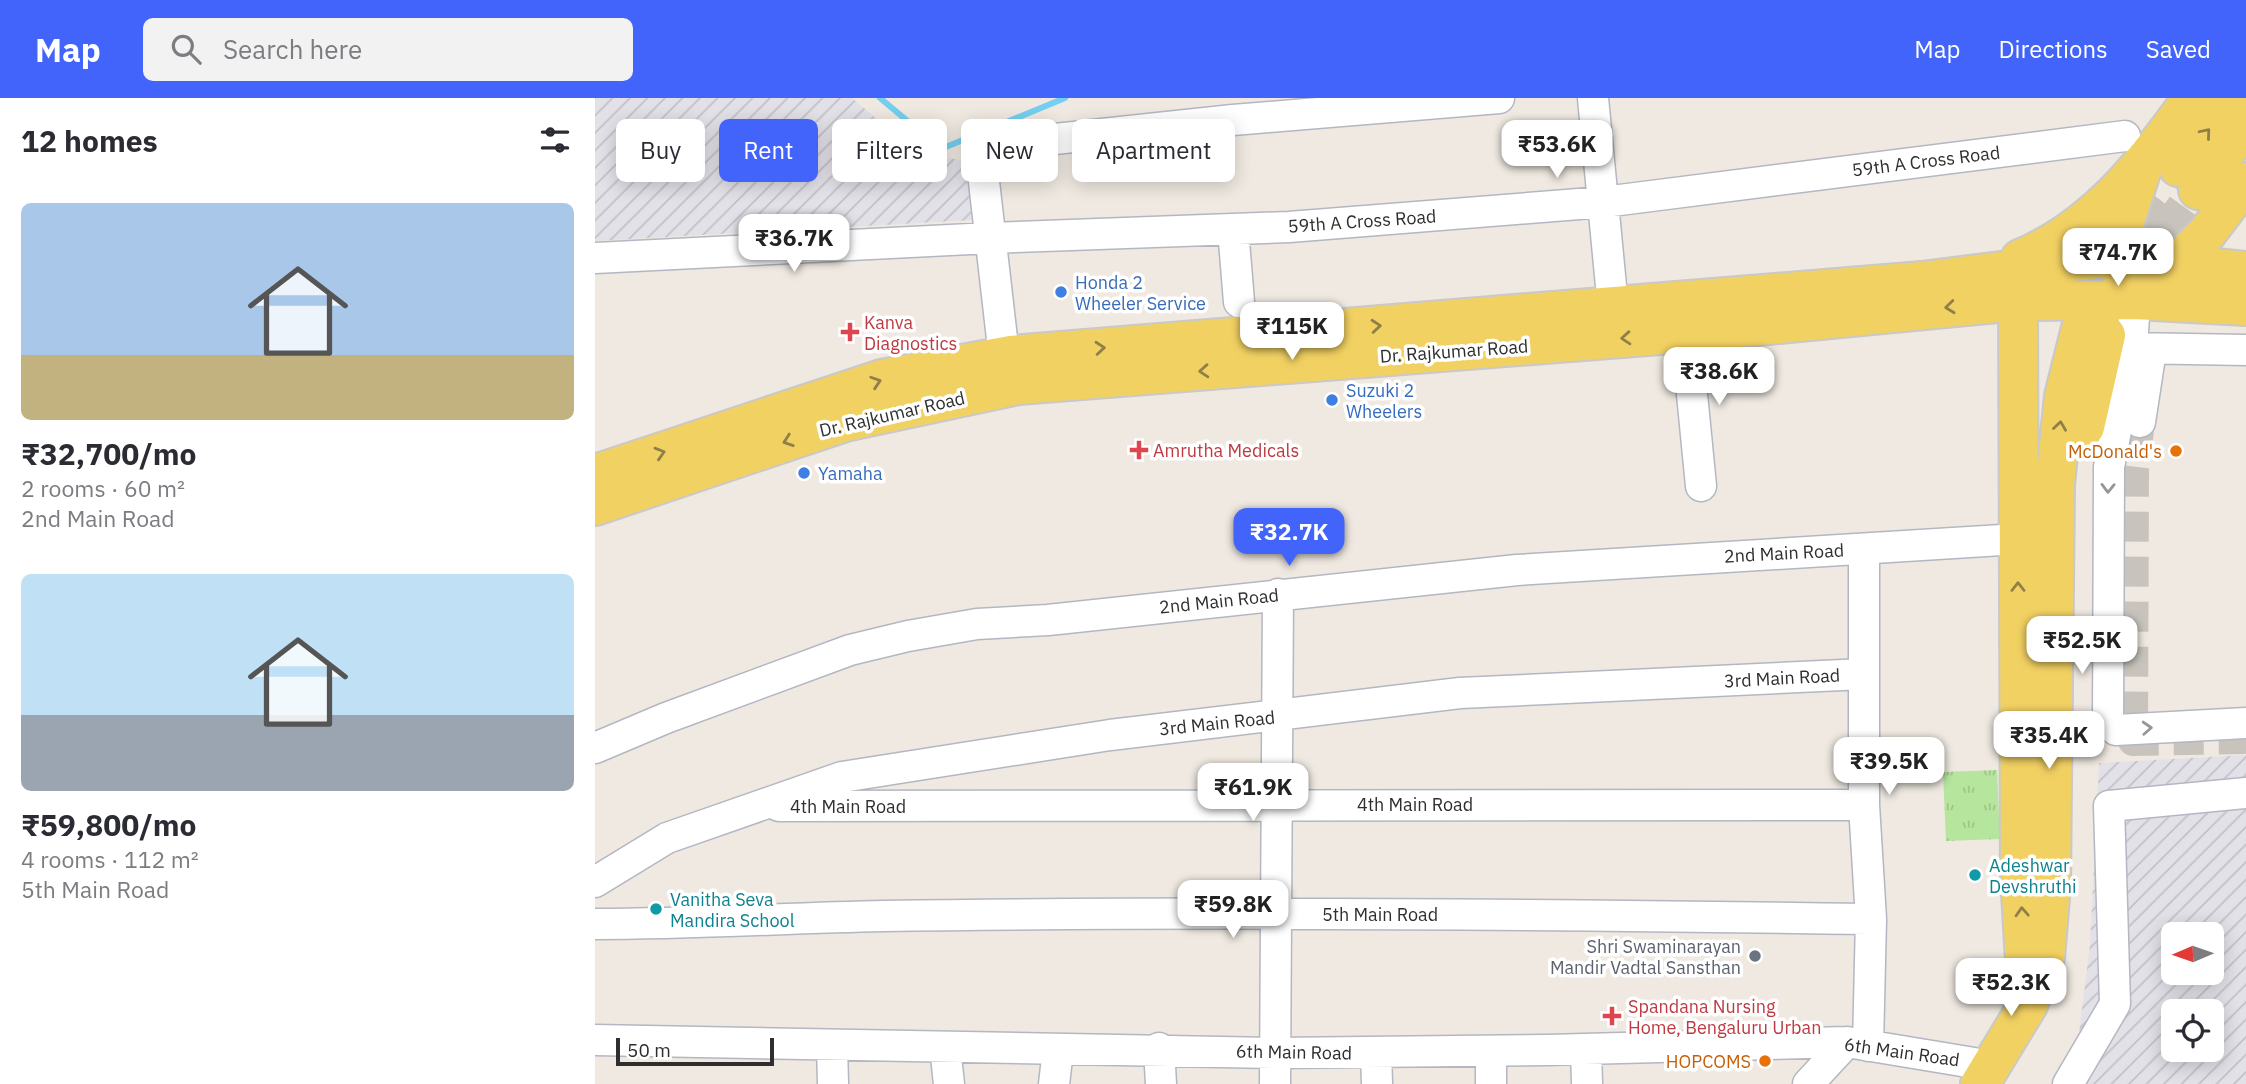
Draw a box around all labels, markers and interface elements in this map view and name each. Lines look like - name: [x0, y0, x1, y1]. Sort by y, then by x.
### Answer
- search box: [143, 18, 633, 81]
- text: Map: [35, 28, 101, 71]
- icon: search: [167, 30, 205, 68]
- text: Search here: [223, 32, 362, 66]
- text: Map: [1914, 33, 1960, 65]
- text: Directions: [1998, 33, 2108, 65]
- text: Saved: [2146, 33, 2211, 65]
- chip: Buy: [616, 119, 705, 182]
- chip: Rent: [719, 119, 818, 182]
- chip: Filters: [832, 119, 947, 182]
- chip: New: [961, 119, 1058, 182]
- chip: Apartment: [1072, 119, 1235, 182]
- pin: ₹53.6K: [1500, 120, 1614, 180]
- text: 12 homes: [21, 121, 158, 160]
- icon: filters: [536, 121, 574, 159]
- text: ₹53.6K: [1517, 128, 1597, 158]
- one-way arrow: [2198, 129, 2210, 142]
- street label: 59th A Cross Road: [1851, 141, 2001, 181]
- street label: 59th A Cross Road: [1287, 204, 1437, 238]
- pin: ₹36.7K: [737, 214, 851, 274]
- text: ₹36.7K: [754, 222, 834, 252]
- pin: ₹74.7K: [2061, 228, 2175, 288]
- text: ₹74.7K: [2078, 236, 2158, 266]
- icon: home: [235, 248, 361, 374]
- place label: Honda 2 Wheeler Service: [1075, 271, 1206, 315]
- marker: Honda 2 Wheeler Service: [1053, 284, 1069, 300]
- one-way arrow: [1944, 299, 1955, 314]
- pin: ₹115K: [1243, 302, 1341, 362]
- text: ₹115K: [1256, 310, 1328, 340]
- place label: Kanva Diagnostics: [864, 311, 957, 355]
- one-way arrow: [1371, 319, 1382, 334]
- marker: Kanva Diagnostics: [842, 324, 858, 340]
- one-way arrow: [1620, 330, 1631, 345]
- street label: Dr. Rajkumar Road: [1379, 334, 1529, 368]
- one-way arrow: [1095, 341, 1106, 356]
- pin: ₹38.6K: [1662, 348, 1776, 407]
- text: ₹38.6K: [1679, 355, 1759, 385]
- one-way arrow: [1198, 363, 1209, 378]
- one-way arrow: [869, 376, 882, 390]
- place label: Suzuki 2 Wheelers: [1346, 379, 1422, 423]
- street label: Dr. Rajkumar Road: [817, 386, 967, 442]
- marker: Suzuki 2 Wheelers: [1324, 392, 1340, 408]
- one-way arrow: [2052, 420, 2067, 432]
- one-way arrow: [782, 433, 795, 447]
- text: ₹32,700/mo: [21, 434, 196, 473]
- place label: Amrutha Medicals: [1153, 439, 1299, 462]
- place label: McDonald's: [2068, 440, 2162, 463]
- marker: Amrutha Medicals: [1131, 442, 1147, 458]
- marker: McDonald's: [2168, 443, 2184, 459]
- one-way arrow: [654, 447, 666, 462]
- place label: Yamaha: [818, 462, 883, 485]
- marker: Yamaha: [796, 465, 812, 481]
- text: 2 rooms · 60 m²: [21, 473, 185, 503]
- one-way arrow: [2101, 483, 2116, 494]
- text: 2nd Main Road: [21, 503, 175, 533]
- pin: ₹32.7K: [1232, 508, 1346, 568]
- text: ₹32.7K: [1249, 516, 1329, 546]
- street label: 2nd Main Road: [1723, 538, 1845, 568]
- one-way arrow: [2010, 581, 2026, 592]
- street label: 2nd Main Road: [1158, 583, 1280, 619]
- pin: ₹52.5K: [2025, 616, 2139, 676]
- icon: home: [235, 619, 361, 745]
- text: ₹52.5K: [2042, 624, 2122, 654]
- street label: 3rd Main Road: [1723, 663, 1841, 693]
- street label: 3rd Main Road: [1158, 705, 1276, 741]
- pin: ₹35.4K: [1992, 712, 2106, 771]
- text: ₹35.4K: [2009, 719, 2089, 749]
- one-way arrow: [2142, 721, 2153, 736]
- pin: ₹39.5K: [1832, 738, 1946, 797]
- text: ₹39.5K: [1849, 745, 1929, 775]
- pin: ₹61.9K: [1196, 764, 1310, 823]
- text: ₹61.9K: [1213, 771, 1293, 801]
- street label: 4th Main Road: [1357, 793, 1473, 816]
- street label: 4th Main Road: [790, 795, 906, 818]
- text: ₹59,800/mo: [21, 805, 196, 844]
- text: 4 rooms · 112 m²: [21, 844, 199, 874]
- place label: Adeshwar Devshruthi: [1989, 854, 2077, 898]
- marker: Adeshwar Devshruthi: [1967, 867, 1983, 883]
- text: 5th Main Road: [21, 874, 169, 904]
- pin: ₹59.8K: [1176, 880, 1290, 940]
- place label: Vanitha Seva Mandira School: [670, 888, 795, 932]
- text: ₹59.8K: [1193, 888, 1273, 918]
- marker: Vanitha Seva Mandira School: [648, 901, 664, 917]
- street label: 5th Main Road: [1322, 903, 1438, 926]
- one-way arrow: [2015, 907, 2030, 918]
- north arrow: [2161, 922, 2224, 985]
- map controls: [2161, 922, 2224, 1062]
- place label: Shri Swaminarayan Mandir Vadtal Sansthan: [1550, 935, 1741, 979]
- marker: Shri Swaminarayan Mandir Vadtal Sansthan: [1747, 948, 1763, 964]
- pin: ₹52.3K: [1954, 958, 2068, 1018]
- text: ₹52.3K: [1971, 966, 2051, 996]
- place label: Spandana Nursing Home, Bengaluru Urban: [1628, 995, 1821, 1039]
- button: locate: [2161, 999, 2224, 1062]
- marker: Spandana Nursing Home, Bengaluru Urban: [1602, 1006, 1622, 1026]
- street label: 6th Main Road: [1843, 1033, 1961, 1071]
- scale bar: [616, 1035, 773, 1067]
- text: 50 m: [627, 1038, 671, 1062]
- street label: 6th Main Road: [1236, 1039, 1352, 1065]
- place label: HOPCOMS: [1666, 1050, 1751, 1073]
- marker: HOPCOMS: [1757, 1053, 1773, 1069]

